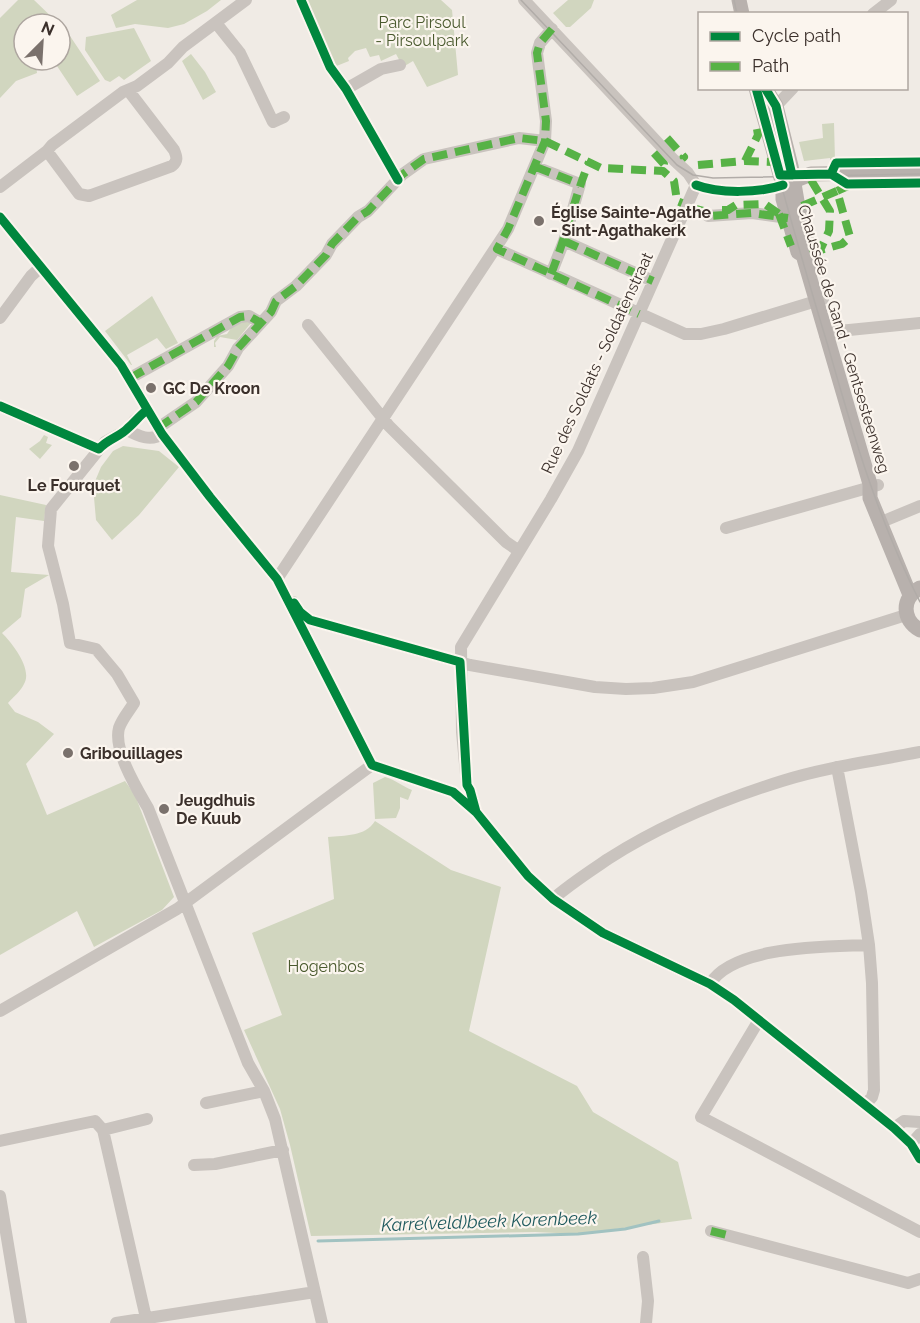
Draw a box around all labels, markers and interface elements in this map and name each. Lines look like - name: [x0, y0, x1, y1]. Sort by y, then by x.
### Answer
- north arrow: [12, 12, 72, 72]
- legend: [698, 12, 908, 90]
- park label: Parc Pirsoul - Pirsoulpark: [375, 13, 469, 50]
- text: N: [38, 18, 57, 40]
- text: Cycle path: [752, 25, 841, 46]
- text: Path: [752, 55, 789, 76]
- place label: Église Sainte-Agathe - Sint-Agathakerk: [551, 202, 712, 240]
- street label: Chaussée de Gand - Gentsesteenweg: [794, 202, 894, 476]
- marker: Église Sainte-Agathe - Sint-Agathakerk: [532, 214, 546, 228]
- street label: Rue des Soldats - Soldatenstraat: [537, 249, 657, 477]
- place label: GC De Kroon: [163, 379, 260, 398]
- marker: GC De Kroon: [144, 381, 158, 395]
- marker: Le Fourquet: [67, 459, 81, 473]
- place label: Le Fourquet: [28, 476, 120, 495]
- place label: Gribouillages: [80, 744, 183, 763]
- marker: Gribouillages: [61, 746, 75, 760]
- place label: Jeugdhuis De Kuub: [176, 791, 255, 828]
- marker: Jeugdhuis De Kuub: [157, 802, 171, 816]
- park label: Hogenbos: [288, 957, 365, 976]
- water label: Karre(veld)beek Korenbeek: [381, 1207, 598, 1235]

